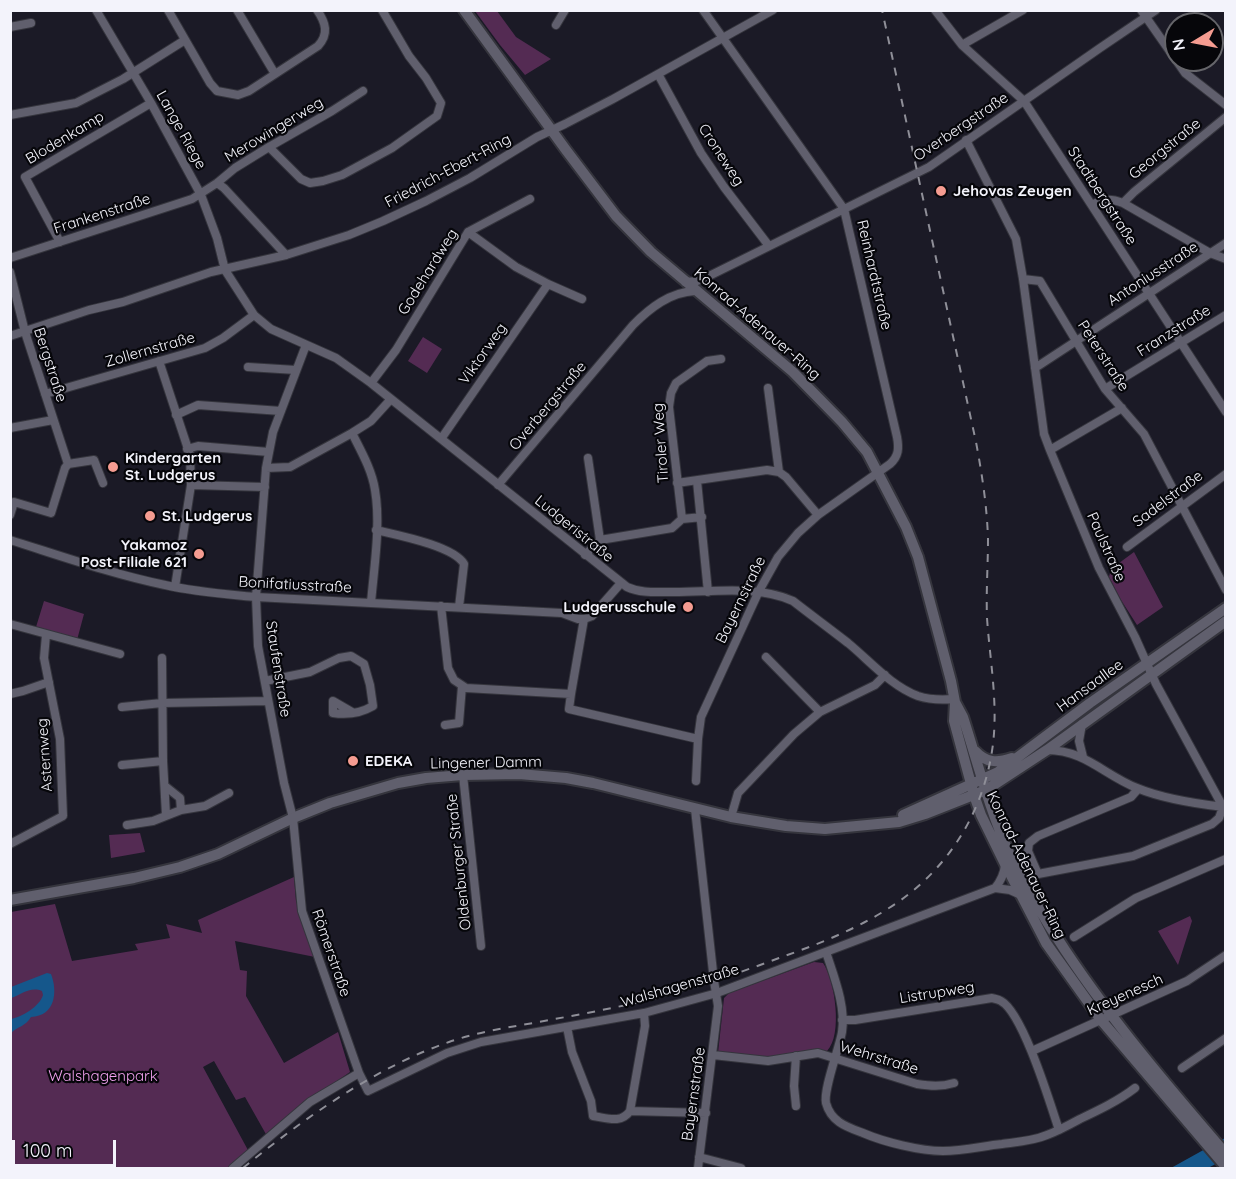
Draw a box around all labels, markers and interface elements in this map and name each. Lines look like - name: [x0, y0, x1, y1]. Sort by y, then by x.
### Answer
- north arrow: [1164, 12, 1224, 72]
- text: N: [1167, 37, 1189, 52]
- street label: Lange Riege: [152, 88, 210, 172]
- street label: Overbergstraße: [910, 89, 1012, 165]
- street label: Merowingerweg: [222, 94, 326, 166]
- street label: Blodenkamp: [23, 108, 107, 168]
- street label: Georgstraße: [1125, 115, 1205, 183]
- street label: Croneweg: [694, 121, 748, 189]
- street label: Friedrich-Ebert-Ring: [382, 130, 514, 212]
- street label: Stadtbergstraße: [1064, 144, 1140, 248]
- place label: Jehovas Zeugen: [953, 182, 1072, 200]
- marker: Jehovas Zeugen: [934, 184, 948, 198]
- street label: Frankenstraße: [51, 190, 153, 238]
- street label: Reinhardtstraße: [853, 218, 895, 332]
- street label: Godehardweg: [394, 226, 462, 318]
- street label: Antoniusstraße: [1104, 238, 1202, 310]
- street label: Konrad-Adenauer-Ring: [690, 264, 824, 384]
- street label: Franzstraße: [1134, 301, 1214, 361]
- street label: Peterstraße: [1073, 317, 1133, 395]
- street label: Viktorweg: [455, 320, 511, 388]
- street label: Bergstraße: [29, 325, 71, 405]
- street label: Zollernstraße: [103, 329, 197, 371]
- street label: Overbergstraße: [506, 358, 590, 454]
- street label: Tiroler Weg: [649, 402, 673, 484]
- place label: Kindergarten St. Ludgerus: [125, 449, 221, 484]
- marker: Kindergarten St. Ludgerus: [106, 460, 120, 474]
- street label: Sadelstraße: [1129, 467, 1207, 531]
- street label: Ludgeristraße: [531, 492, 617, 566]
- place label: St. Ludgerus: [162, 507, 252, 525]
- marker: St. Ludgerus: [143, 509, 157, 523]
- street label: Paulstraße: [1083, 509, 1129, 585]
- place label: Yakamoz Post-Filiale 621: [81, 536, 187, 571]
- marker: Yakamoz Post-Filiale 621: [192, 547, 206, 561]
- street label: Bayernstraße: [712, 554, 770, 646]
- street label: Bonifatiusstraße: [238, 573, 352, 597]
- place label: Ludgerusschule: [563, 598, 676, 616]
- marker: Ludgerusschule: [681, 600, 695, 614]
- street label: Staufenstraße: [261, 620, 295, 718]
- street label: Hansaallee: [1053, 656, 1127, 716]
- street label: Asternweg: [33, 718, 57, 792]
- place label: EDEKA: [365, 752, 412, 770]
- street label: Lingener Damm: [430, 753, 542, 773]
- marker: EDEKA: [346, 754, 360, 768]
- street label: Konrad-Adenauer-Ring: [982, 788, 1070, 942]
- street label: Oldenburger Straße: [443, 793, 475, 931]
- street label: Römerstraße: [308, 907, 354, 999]
- street label: Walshagenstraße: [619, 961, 741, 1011]
- street label: Kreyenesch: [1084, 970, 1166, 1020]
- street label: Listrupweg: [898, 978, 976, 1008]
- street label: Wehrstraße: [837, 1037, 921, 1079]
- street label: Bayernstraße: [679, 1046, 709, 1142]
- park label: Walshagenpark: [48, 1067, 158, 1085]
- scale bar: [15, 1128, 118, 1166]
- text: 100 m: [23, 1139, 72, 1162]

